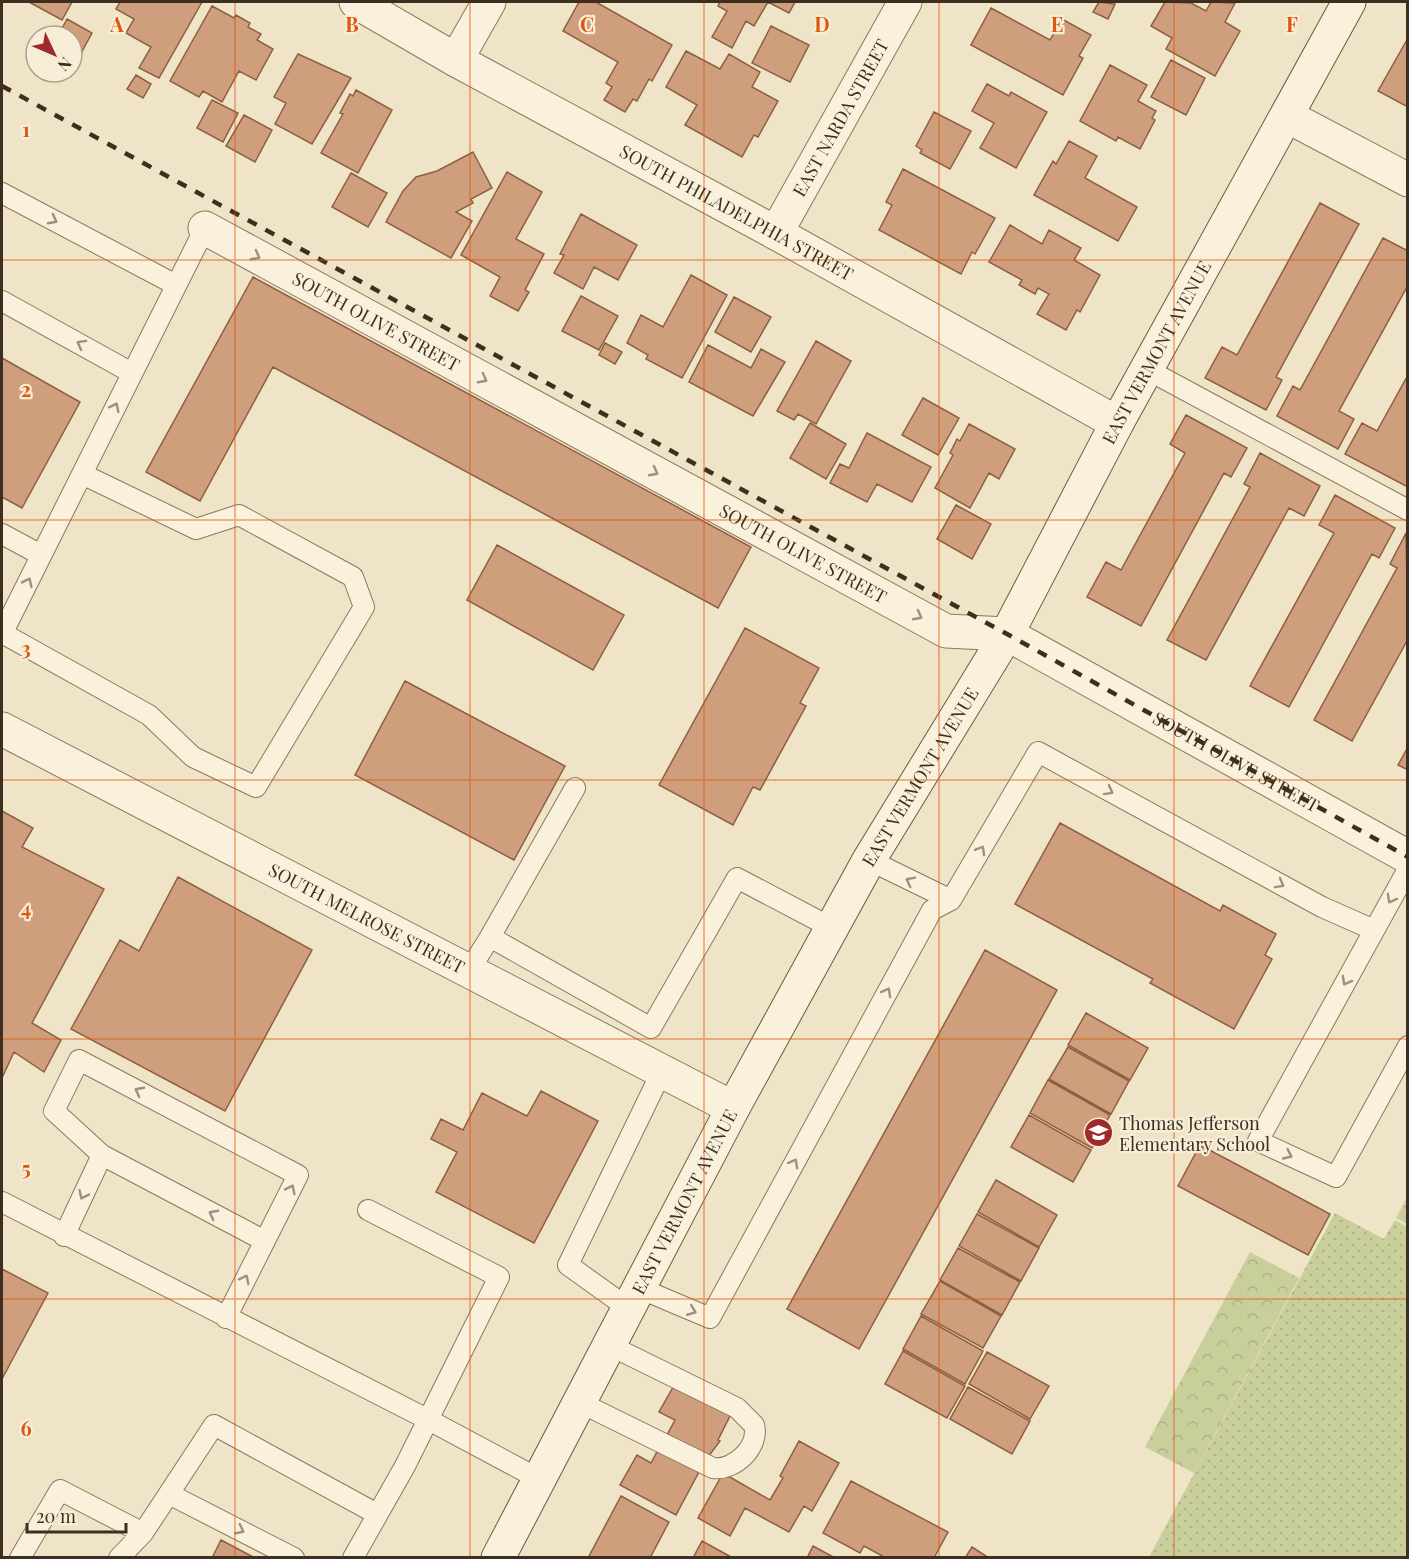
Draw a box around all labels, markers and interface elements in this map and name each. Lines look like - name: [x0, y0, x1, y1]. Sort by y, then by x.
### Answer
- text: A: [109, 10, 124, 37]
- text: B: [345, 10, 359, 37]
- text: C: [580, 10, 594, 37]
- text: D: [814, 10, 830, 37]
- text: E: [1051, 10, 1063, 37]
- text: F: [1286, 10, 1298, 37]
- north arrow: [24, 24, 84, 84]
- street label: EAST NARDA STREET: [787, 35, 894, 201]
- text: N: [53, 53, 77, 77]
- text: 1: [22, 115, 30, 142]
- street label: SOUTH PHILADELPHIA STREET: [616, 139, 858, 286]
- one-way arrow: [47, 213, 58, 224]
- one-way arrow: [250, 249, 260, 260]
- street label: EAST VERMONT AVENUE: [1096, 256, 1216, 448]
- street label: SOUTH OLIVE STREET: [288, 266, 464, 376]
- one-way arrow: [77, 340, 87, 351]
- one-way arrow: [477, 372, 487, 383]
- text: 2: [21, 375, 31, 402]
- one-way arrow: [107, 403, 119, 414]
- one-way arrow: [648, 465, 658, 476]
- street label: SOUTH OLIVE STREET: [715, 498, 891, 609]
- one-way arrow: [20, 577, 32, 588]
- one-way arrow: [912, 609, 922, 620]
- text: 3: [21, 634, 31, 661]
- street label: EAST VERMONT AVENUE: [856, 683, 984, 871]
- street label: SOUTH OLIVE STREET: [1149, 706, 1324, 817]
- one-way arrow: [1103, 784, 1113, 795]
- one-way arrow: [973, 846, 985, 856]
- street label: SOUTH MELROSE STREET: [265, 857, 469, 979]
- one-way arrow: [905, 877, 916, 888]
- one-way arrow: [1274, 877, 1285, 888]
- one-way arrow: [1387, 893, 1398, 904]
- text: 4: [21, 894, 31, 921]
- one-way arrow: [1342, 975, 1353, 985]
- one-way arrow: [880, 988, 891, 998]
- one-way arrow: [134, 1087, 145, 1099]
- street label: EAST VERMONT AVENUE: [626, 1105, 742, 1298]
- place label: Thomas Jefferson Elementary School: [1119, 1111, 1270, 1156]
- school or university icon: Thomas Jefferson Elementary School: [1082, 1117, 1114, 1149]
- one-way arrow: [1281, 1147, 1292, 1159]
- text: 5: [21, 1154, 31, 1181]
- one-way arrow: [787, 1159, 798, 1169]
- one-way arrow: [283, 1184, 295, 1195]
- one-way arrow: [78, 1189, 90, 1200]
- one-way arrow: [209, 1210, 219, 1221]
- one-way arrow: [238, 1275, 249, 1286]
- one-way arrow: [686, 1304, 697, 1316]
- text: 6: [20, 1414, 32, 1441]
- scale bar: [27, 1496, 126, 1534]
- text: 20 m: [36, 1504, 76, 1528]
- one-way arrow: [233, 1523, 244, 1534]

